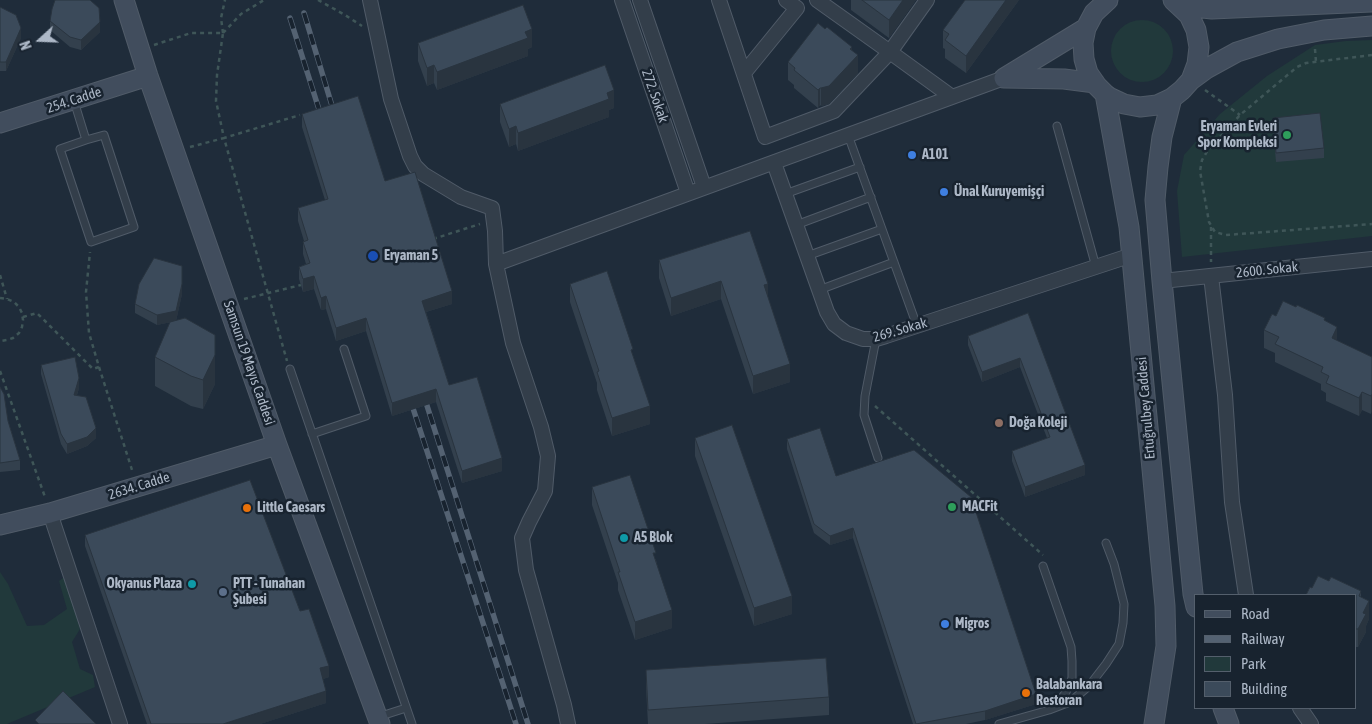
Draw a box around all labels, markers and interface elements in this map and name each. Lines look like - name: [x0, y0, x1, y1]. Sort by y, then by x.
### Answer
- north arrow: [15, 15, 65, 65]
- text: N: [17, 39, 35, 52]
- street label: 272. Sokak: [638, 67, 672, 125]
- street label: 254. Cadde: [44, 83, 104, 117]
- place label: Eryaman Evleri Spor Kompleksi: [1198, 119, 1277, 152]
- marker: Eryaman Evleri Spor Kompleksi: [1281, 129, 1293, 141]
- place label: A101: [922, 147, 949, 163]
- marker: A101: [906, 149, 918, 161]
- place label: Ünal Kuruyemişçi: [954, 184, 1044, 200]
- marker: Ünal Kuruyemişçi: [938, 186, 950, 198]
- place label: Eryaman 5: [384, 248, 438, 264]
- marker: Eryaman 5: [366, 249, 380, 263]
- street label: 2600. Sokak: [1235, 258, 1299, 282]
- street label: Samsun 19 Mayıs Caddesi: [220, 299, 278, 427]
- street label: 269. Sokak: [871, 314, 929, 346]
- street label: Ertuğrulbey Caddesi: [1133, 356, 1159, 460]
- place label: Doğa Koleji: [1009, 415, 1067, 431]
- marker: Doğa Koleji: [993, 417, 1005, 429]
- street label: 2634. Cadde: [106, 469, 172, 503]
- place label: MACFit: [962, 499, 997, 515]
- place label: Little Caesars: [257, 500, 325, 516]
- marker: MACFit: [946, 501, 958, 513]
- marker: Little Caesars: [241, 502, 253, 514]
- place label: A5 Blok: [634, 530, 672, 546]
- marker: A5 Blok: [618, 532, 630, 544]
- place label: Okyanus Plaza: [106, 576, 182, 592]
- place label: PTT - Tunahan Şubesi: [233, 576, 305, 608]
- marker: Okyanus Plaza: [186, 578, 198, 590]
- marker: PTT - Tunahan Şubesi: [217, 586, 229, 598]
- legend: [1194, 594, 1357, 709]
- text: Road: [1241, 605, 1270, 622]
- place label: Migros: [955, 616, 989, 632]
- marker: Migros: [939, 618, 951, 630]
- text: Railway: [1241, 630, 1285, 647]
- text: Park: [1241, 655, 1266, 672]
- place label: Balabankara Restoran: [1036, 677, 1102, 710]
- text: Building: [1241, 680, 1287, 697]
- marker: Balabankara Restoran: [1020, 687, 1032, 699]

